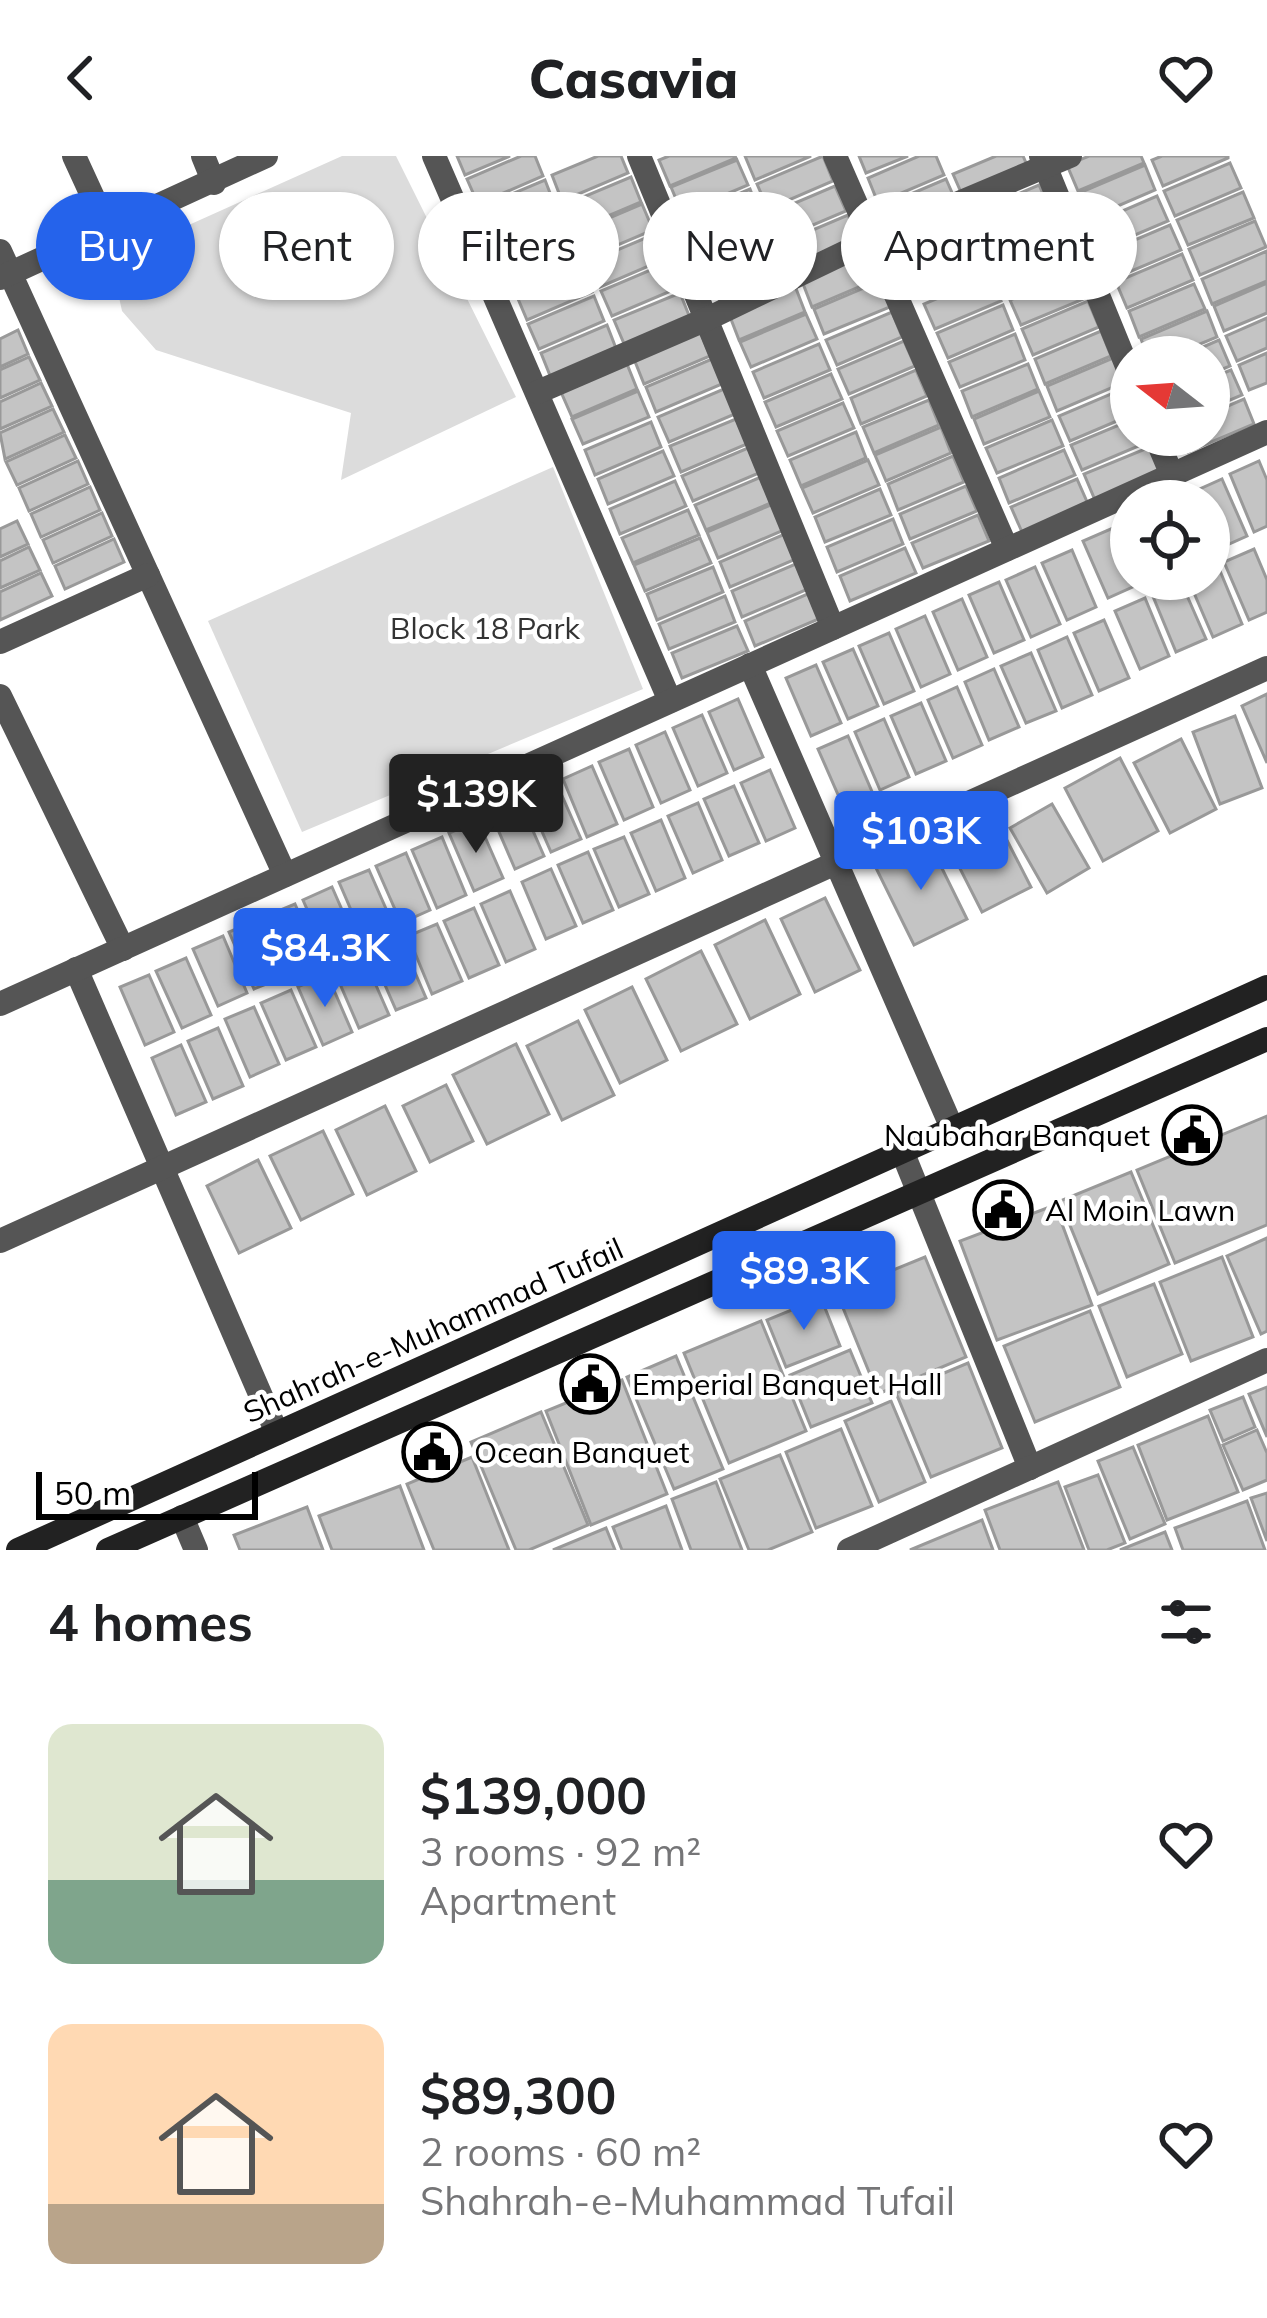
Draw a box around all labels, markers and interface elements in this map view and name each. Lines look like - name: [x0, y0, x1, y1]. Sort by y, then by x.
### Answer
- text: Casavia: [529, 44, 738, 112]
- icon: back: [48, 45, 114, 111]
- icon: heart: [1153, 45, 1219, 111]
- chip: Buy: [36, 192, 195, 300]
- chip: Rent: [219, 192, 394, 300]
- chip: Filters: [418, 192, 619, 300]
- chip: New: [643, 192, 817, 300]
- chip: Apartment: [841, 192, 1137, 300]
- north arrow: [1110, 336, 1230, 456]
- map controls: [1110, 336, 1230, 600]
- button: locate: [1110, 480, 1230, 600]
- park label: Block 18 Park: [390, 609, 580, 647]
- pin: $139K: [392, 754, 560, 856]
- text: $139K: [416, 768, 536, 817]
- pin: $103K: [837, 791, 1005, 893]
- text: $103K: [861, 805, 981, 854]
- pin: $84.3K: [227, 908, 423, 1010]
- text: $84.3K: [260, 922, 390, 971]
- public building icon: Naubahar Banquet: [1161, 1104, 1223, 1166]
- place label: Naubahar Banquet: [884, 1116, 1150, 1154]
- public building icon: Al Moin Lawn: [972, 1179, 1034, 1241]
- place label: Al Moin Lawn: [1045, 1191, 1235, 1229]
- street label: Shahrah-e-Muhammad Tufail: [237, 1229, 629, 1431]
- pin: $89.3K: [706, 1231, 902, 1333]
- text: $89.3K: [739, 1245, 869, 1294]
- public building icon: Emperial Banquet Hall: [559, 1353, 621, 1415]
- place label: Emperial Banquet Hall: [632, 1365, 943, 1403]
- public building icon: Ocean Banquet: [401, 1421, 463, 1483]
- place label: Ocean Banquet: [474, 1433, 690, 1471]
- scale bar: [36, 1466, 258, 1519]
- text: 50 m: [54, 1472, 131, 1513]
- icon: filters: [1153, 1589, 1219, 1655]
- text: 4 homes: [48, 1590, 253, 1654]
- text: $139,000: [420, 1763, 647, 1827]
- icon: home: [144, 1772, 288, 1916]
- icon: heart: [1153, 1811, 1219, 1877]
- text: 3 rooms · 92 m²: [420, 1827, 701, 1876]
- text: Apartment: [420, 1876, 616, 1925]
- text: $89,300: [420, 2063, 616, 2127]
- icon: home: [144, 2072, 288, 2216]
- icon: heart: [1153, 2111, 1219, 2177]
- text: 2 rooms · 60 m²: [420, 2127, 701, 2176]
- text: Shahrah-e-Muhammad Tufail: [420, 2176, 955, 2225]

